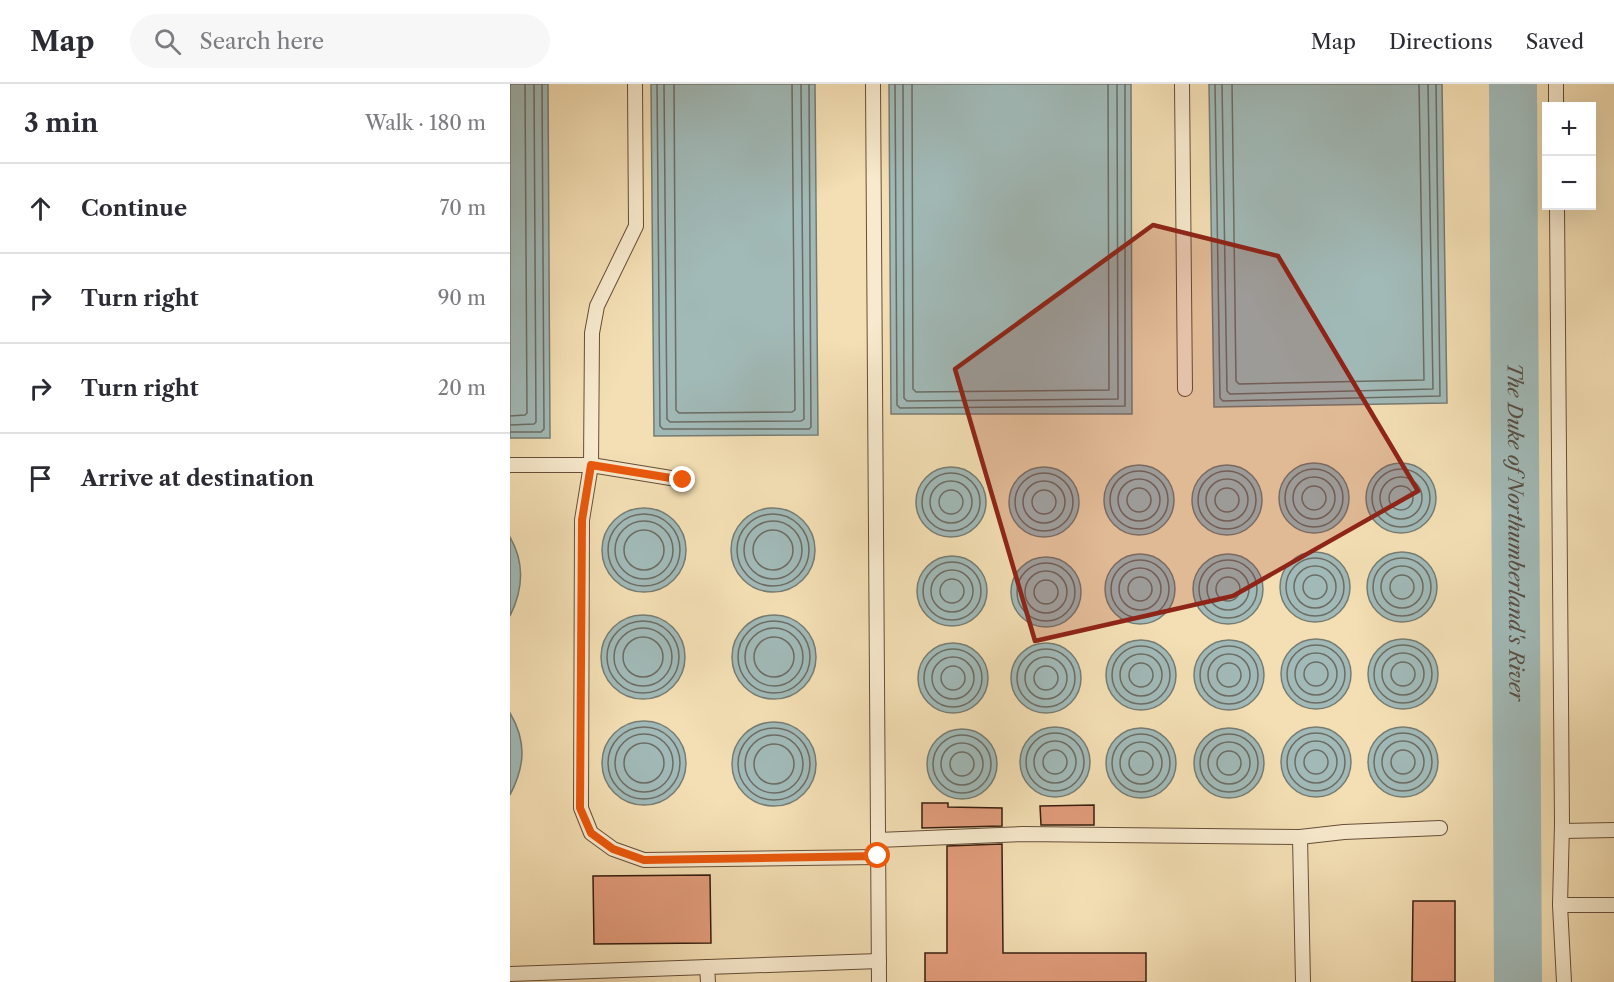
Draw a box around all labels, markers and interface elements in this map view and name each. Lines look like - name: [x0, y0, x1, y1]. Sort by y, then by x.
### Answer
- search box: [130, 14, 550, 68]
- text: Map: [30, 24, 94, 58]
- icon: search: [151, 25, 184, 58]
- text: Search here: [199, 28, 324, 55]
- text: Map: [1311, 29, 1356, 54]
- text: Directions: [1389, 29, 1493, 54]
- text: Saved: [1526, 29, 1584, 54]
- map controls: [1542, 102, 1596, 210]
- button: +: [1542, 102, 1596, 156]
- text: 3 min: [24, 107, 98, 139]
- text: Walk · 180 m: [365, 111, 486, 135]
- button: −: [1542, 156, 1596, 210]
- icon: ahead: [24, 192, 57, 225]
- text: Continue: [81, 195, 187, 222]
- text: 70 m: [440, 196, 486, 220]
- icon: right: [24, 282, 57, 315]
- text: Turn right: [81, 285, 199, 312]
- text: 90 m: [438, 286, 486, 310]
- water label: The Duke of Northumberland's River: [1503, 363, 1528, 703]
- icon: right: [24, 372, 57, 405]
- text: Turn right: [81, 375, 199, 402]
- text: 20 m: [438, 376, 486, 400]
- icon: arrive: [24, 462, 57, 495]
- text: Arrive at destination: [81, 465, 314, 492]
- route end: [669, 466, 695, 492]
- route start: [864, 842, 890, 868]

